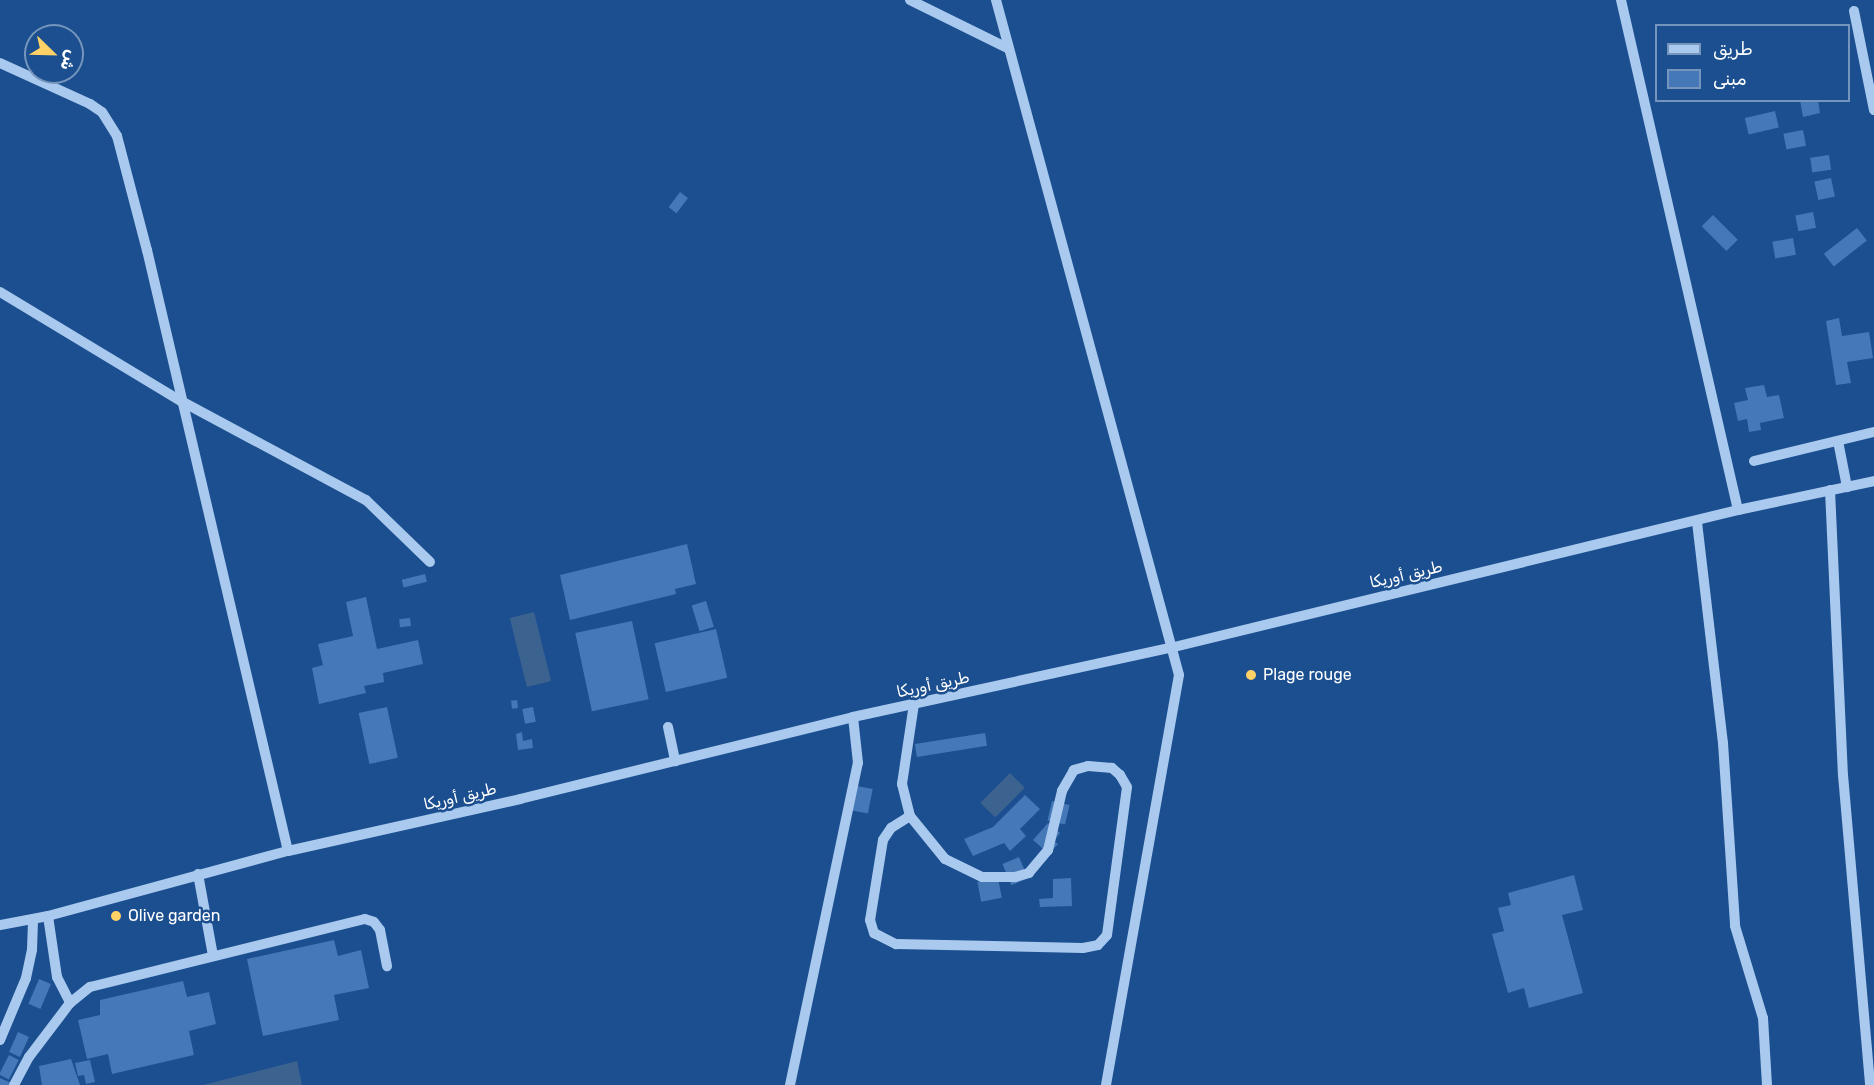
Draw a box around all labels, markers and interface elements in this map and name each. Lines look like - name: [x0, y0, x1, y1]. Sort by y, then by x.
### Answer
- north arrow: [24, 24, 84, 84]
- legend: [1655, 24, 1850, 102]
- text: طريق: [1713, 38, 1753, 60]
- text: ش: [56, 47, 82, 73]
- text: مبنى: [1713, 68, 1747, 90]
- street label: طريق أوريكا: [1368, 557, 1444, 593]
- place label: Plage rouge: [1263, 665, 1352, 685]
- street label: طريق أوريكا: [895, 668, 971, 702]
- marker: Plage rouge: [1244, 668, 1258, 682]
- street label: طريق أوريكا: [422, 779, 498, 815]
- place label: Olive garden: [128, 906, 221, 926]
- marker: Olive garden: [109, 909, 123, 923]

